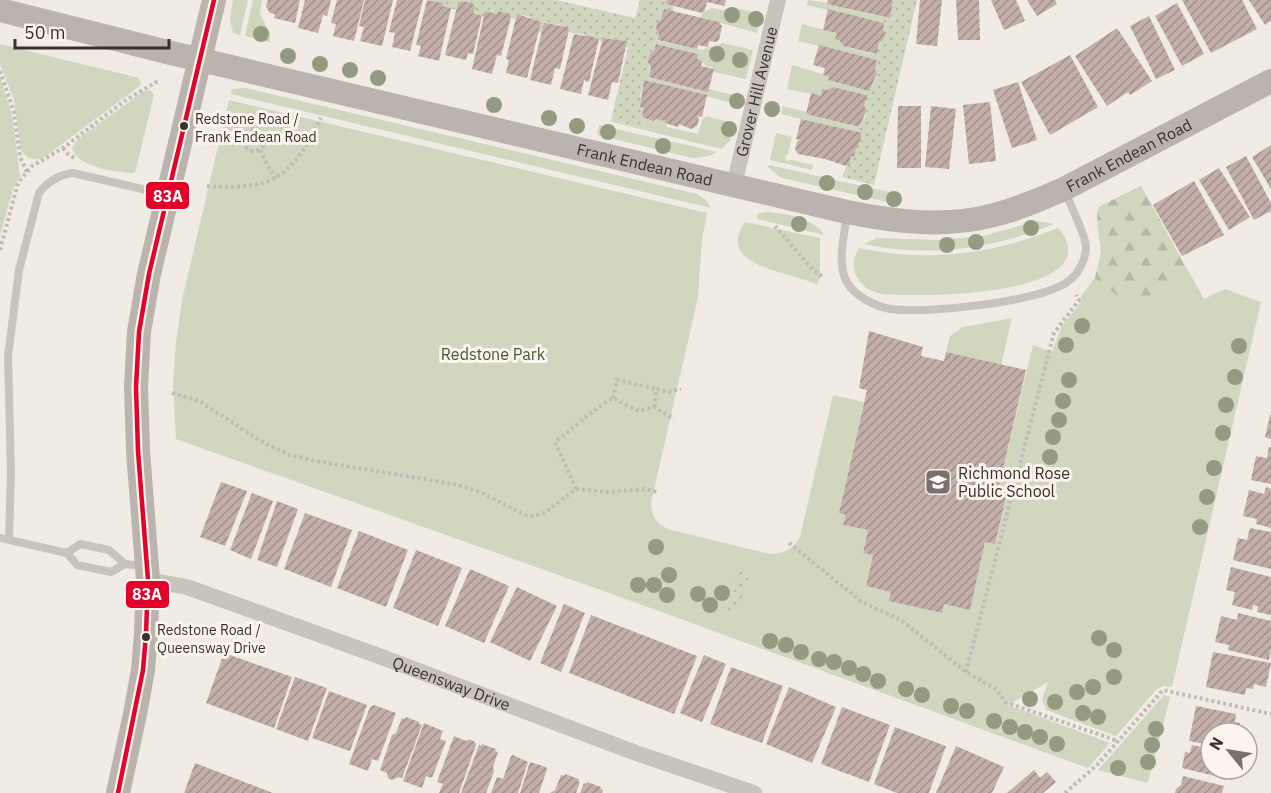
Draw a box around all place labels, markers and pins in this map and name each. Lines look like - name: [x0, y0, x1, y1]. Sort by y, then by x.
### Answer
- place label: Redstone Road / Frank Endean Road: [195, 110, 317, 146]
- marker: Redstone Road / Frank Endean Road: [178, 120, 190, 132]
- place label: Richmond Rose Public School: [958, 463, 1070, 501]
- school or university icon: Richmond Rose Public School: [923, 467, 953, 497]
- place label: Redstone Road / Queensway Drive: [157, 621, 266, 657]
- marker: Redstone Road / Queensway Drive: [140, 631, 152, 643]

